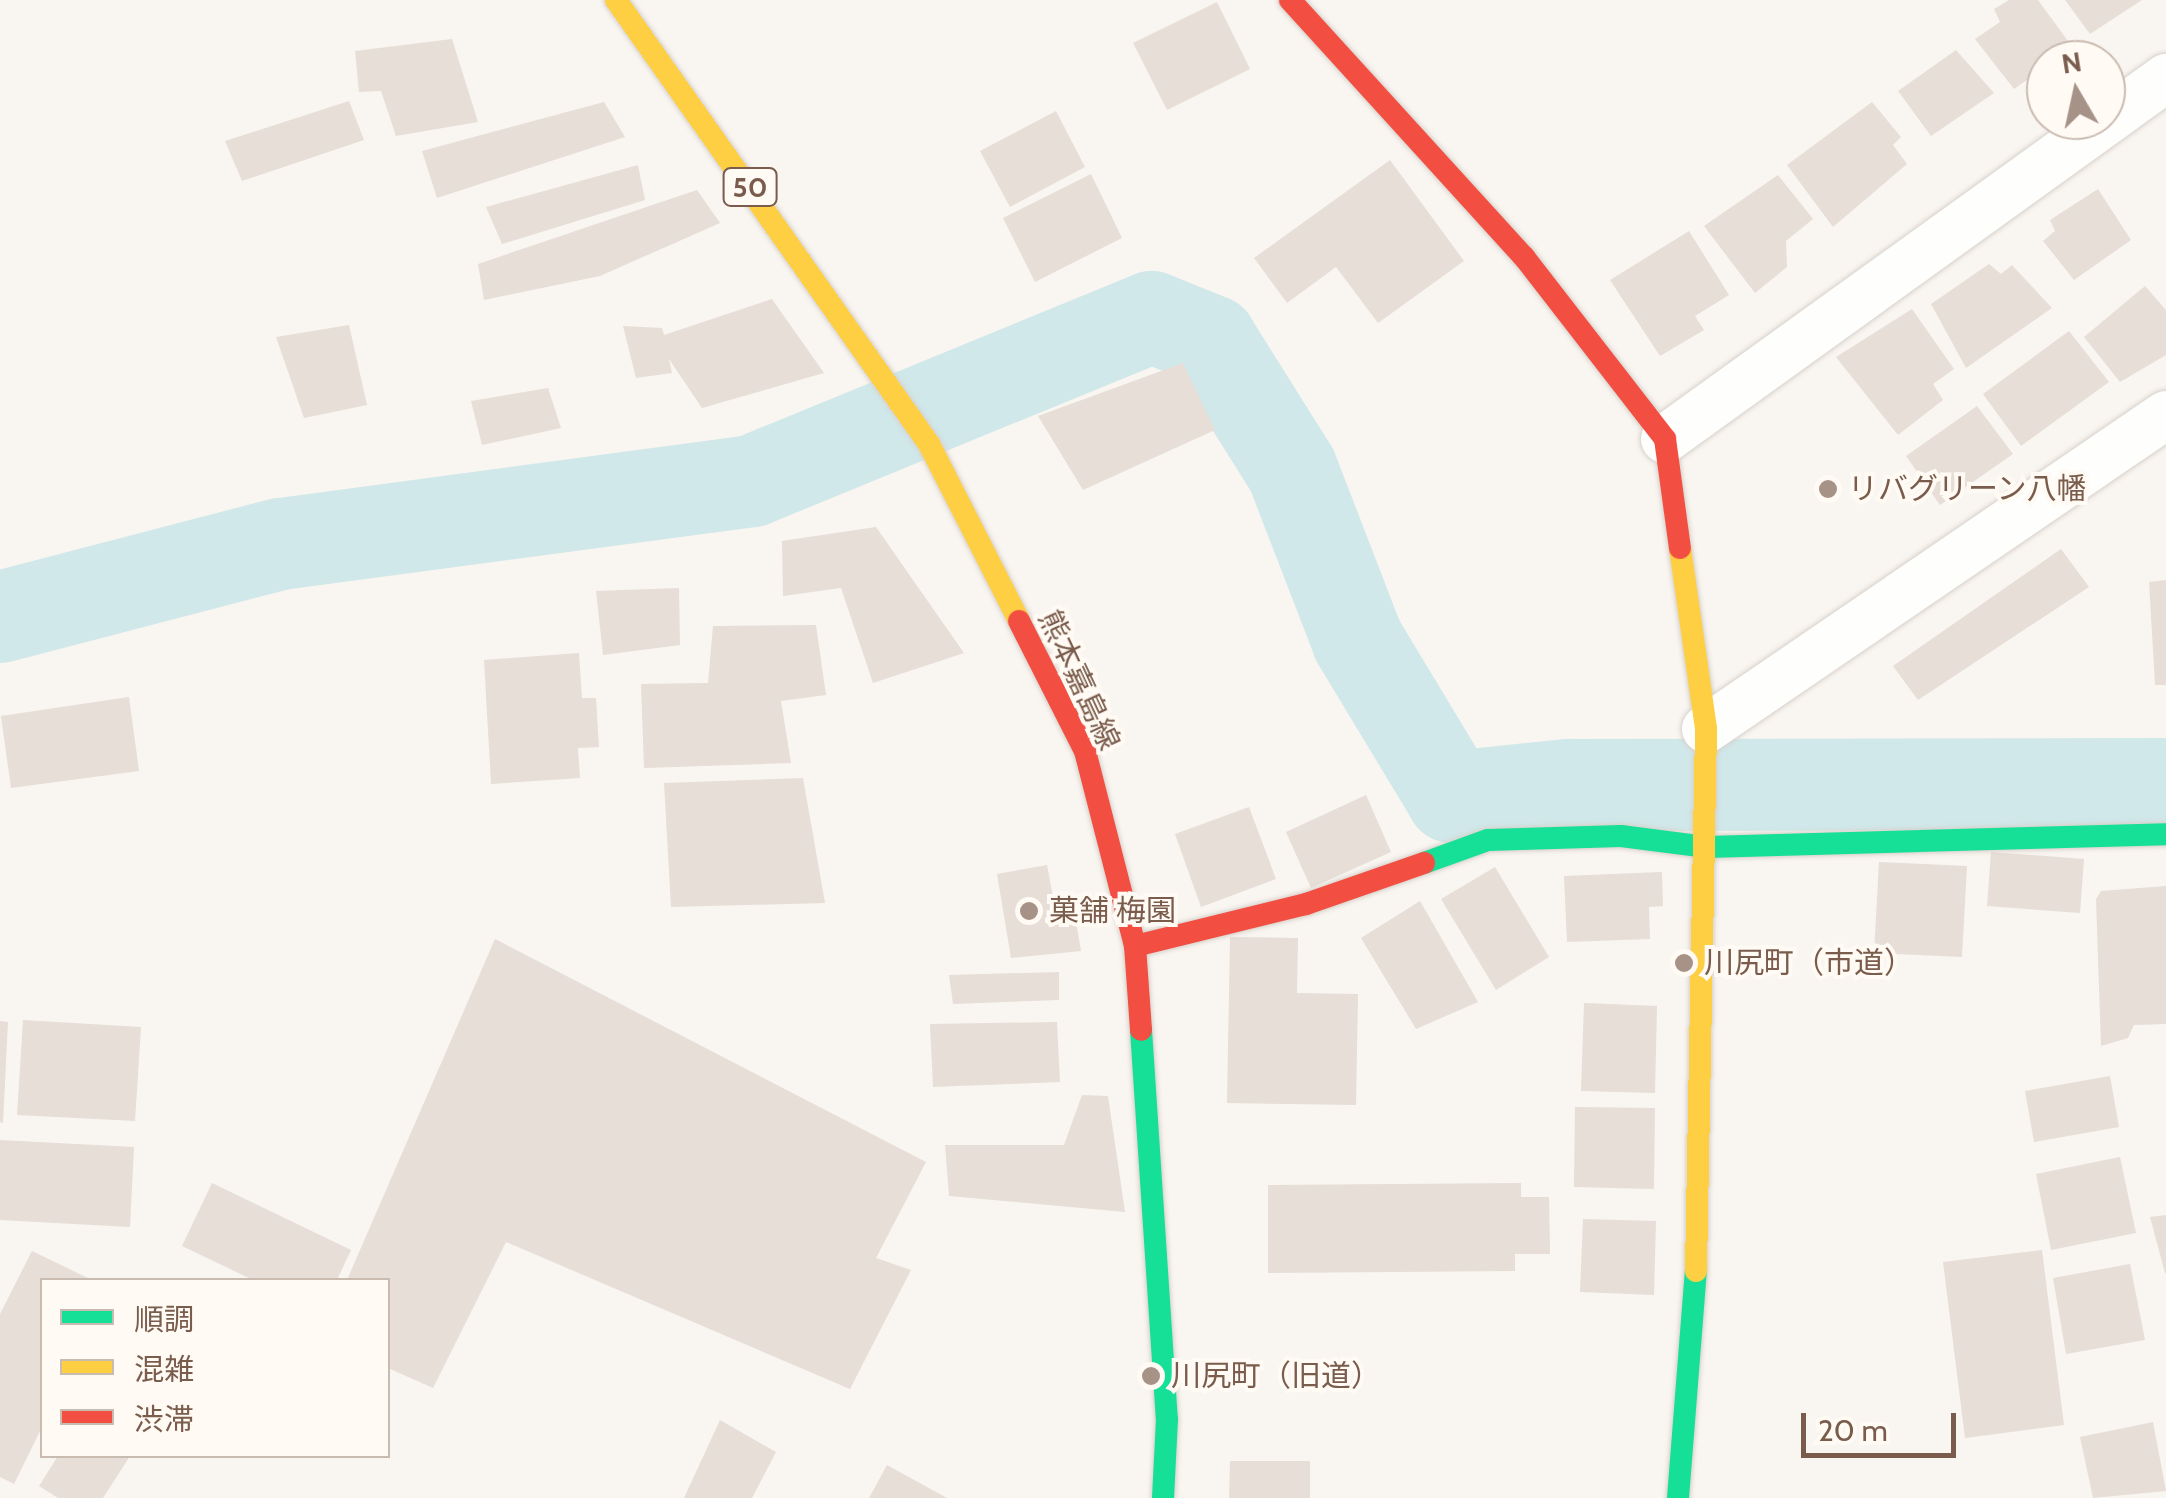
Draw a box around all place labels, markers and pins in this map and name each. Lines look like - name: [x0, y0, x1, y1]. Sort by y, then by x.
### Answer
- place label: リバグリーン八幡: [1848, 471, 2088, 507]
- marker: リバグリーン八幡: [1817, 478, 1839, 500]
- place label: 菓舗 梅園: [1049, 893, 1176, 929]
- marker: 菓舗 梅園: [1018, 900, 1040, 922]
- place label: 川尻町（市道）: [1704, 945, 1914, 981]
- marker: 川尻町（市道）: [1673, 952, 1695, 974]
- place label: 川尻町（旧道）: [1171, 1358, 1381, 1394]
- marker: 川尻町（旧道）: [1140, 1365, 1162, 1387]

